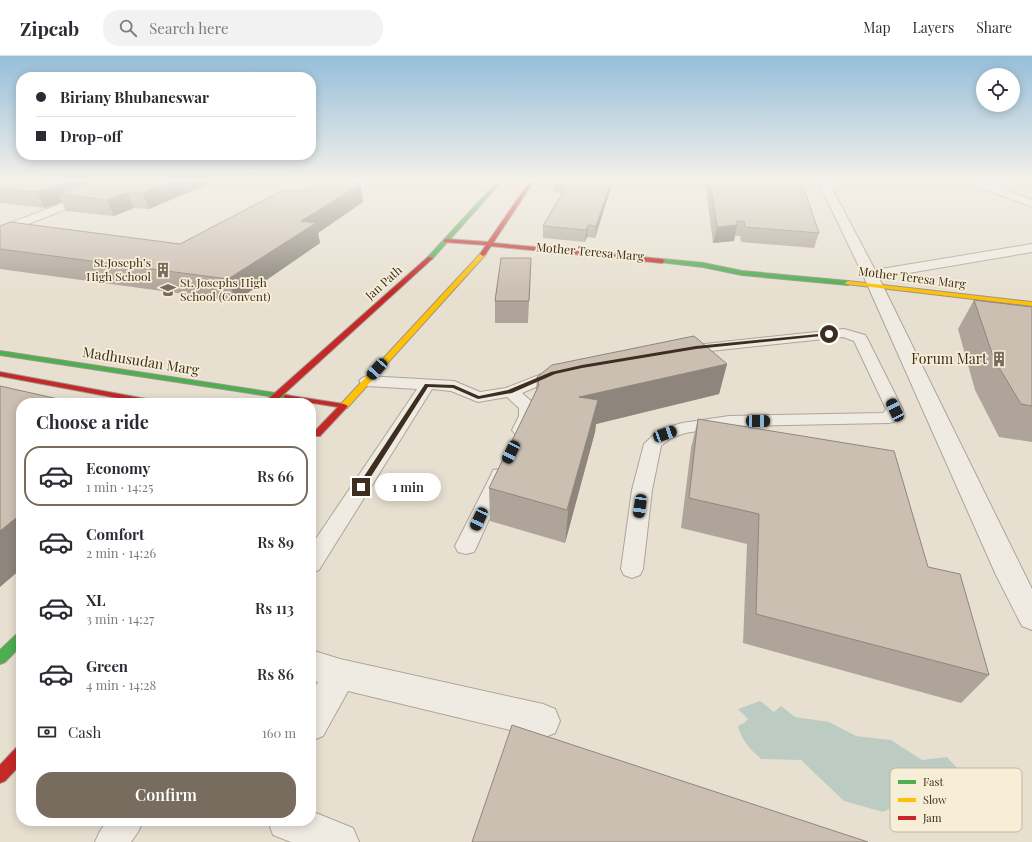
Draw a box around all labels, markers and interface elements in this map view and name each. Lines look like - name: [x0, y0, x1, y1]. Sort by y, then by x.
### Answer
- search box: [103, 10, 383, 46]
- text: Zipcab: [20, 15, 79, 41]
- icon: search: [117, 17, 139, 39]
- text: Search here: [149, 18, 229, 38]
- text: Map: [863, 18, 891, 37]
- text: Layers: [913, 18, 954, 37]
- text: Share: [976, 18, 1012, 37]
- map controls: [976, 68, 1020, 112]
- button: locate: [976, 68, 1020, 112]
- text: Biriany Bhubaneswar: [60, 87, 209, 107]
- text: Drop-off: [60, 126, 122, 146]
- street label: Mother Teresa Marg: [535, 238, 645, 264]
- place label: St.Joseph’s High School: [86, 254, 152, 284]
- building icon: St.Joseph’s High School: [154, 261, 172, 279]
- street label: Jan Path: [361, 262, 405, 304]
- street label: Mother Teresa Marg: [857, 262, 968, 292]
- place label: St. Josephs High School (Convent): [180, 274, 271, 304]
- school or university icon: St. Josephs High School (Convent): [159, 281, 177, 299]
- route start: [820, 325, 838, 343]
- street label: Madhusudan Marg: [81, 342, 201, 379]
- place label: Forum Mart: [911, 349, 988, 368]
- building icon: Forum Mart: [990, 350, 1008, 368]
- car: [365, 356, 389, 382]
- car: [884, 397, 906, 423]
- text: Choose a ride: [36, 410, 149, 434]
- car: [746, 415, 770, 427]
- car: [652, 424, 678, 444]
- car: [500, 439, 522, 465]
- icon: car: [38, 458, 74, 494]
- text: Economy: [86, 458, 150, 478]
- text: Rs 66: [257, 466, 294, 486]
- callout: 1 min: [375, 473, 441, 501]
- text: 1 min · 14:25: [86, 478, 153, 495]
- route end: [352, 478, 370, 496]
- text: 1 min: [392, 478, 424, 495]
- car: [632, 493, 648, 519]
- car: [468, 506, 490, 532]
- icon: car: [38, 524, 74, 560]
- text: Comfort: [86, 524, 144, 544]
- text: Rs 89: [257, 532, 294, 552]
- text: 2 min · 14:26: [86, 544, 156, 561]
- icon: car: [38, 590, 74, 626]
- text: XL: [86, 590, 106, 610]
- text: Rs 113: [255, 598, 294, 618]
- text: 3 min · 14:27: [86, 610, 154, 627]
- icon: car: [38, 656, 74, 692]
- text: Green: [86, 656, 128, 676]
- text: Rs 86: [257, 664, 294, 684]
- text: 4 min · 14:28: [86, 676, 156, 693]
- icon: cash: [36, 721, 58, 743]
- text: Cash: [68, 722, 101, 742]
- text: 160 m: [262, 724, 296, 741]
- legend: [890, 768, 1022, 832]
- button: Confirm: [36, 772, 296, 818]
- text: Fast: [923, 774, 943, 789]
- text: Slow: [923, 792, 947, 807]
- text: Jam: [922, 810, 942, 825]

